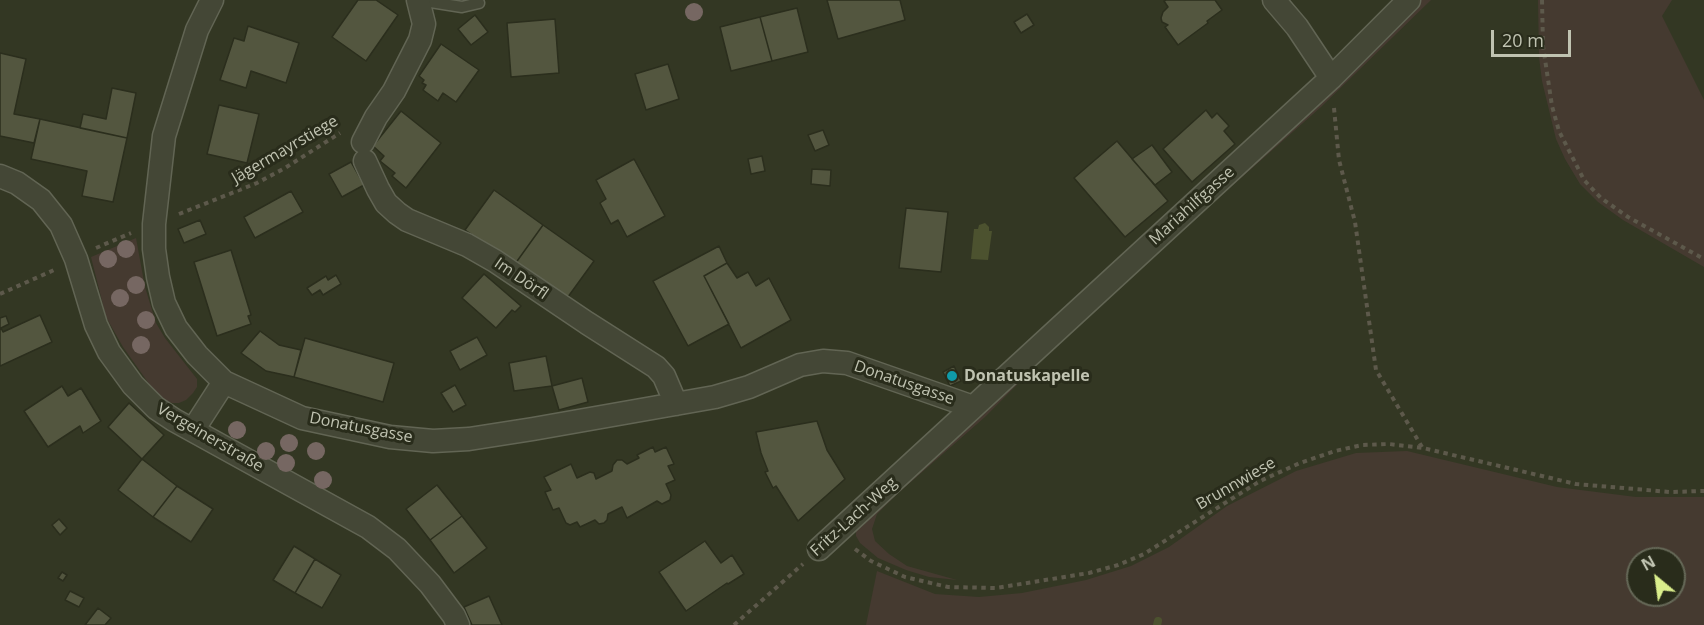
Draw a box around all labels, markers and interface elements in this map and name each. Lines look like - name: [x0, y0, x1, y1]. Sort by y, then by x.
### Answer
- scale bar: [1494, 18, 1574, 56]
- text: 20 m: [1502, 28, 1544, 52]
- street label: Jägermayrstiege: [228, 112, 342, 188]
- street label: Mariahilfgasse: [1146, 163, 1238, 249]
- street label: Im Dörfl: [490, 254, 552, 304]
- street label: Donatusgasse: [851, 357, 957, 409]
- place label: Donatuskapelle: [964, 366, 1090, 386]
- marker: Donatuskapelle: [945, 369, 959, 383]
- street label: Vergeinerstraße: [153, 400, 267, 476]
- street label: Donatusgasse: [308, 409, 414, 447]
- street label: Brunnwiese: [1193, 454, 1279, 514]
- street label: Fritz-Lach-Weg: [807, 473, 901, 561]
- north arrow: [1626, 547, 1686, 607]
- text: N: [1637, 550, 1659, 576]

